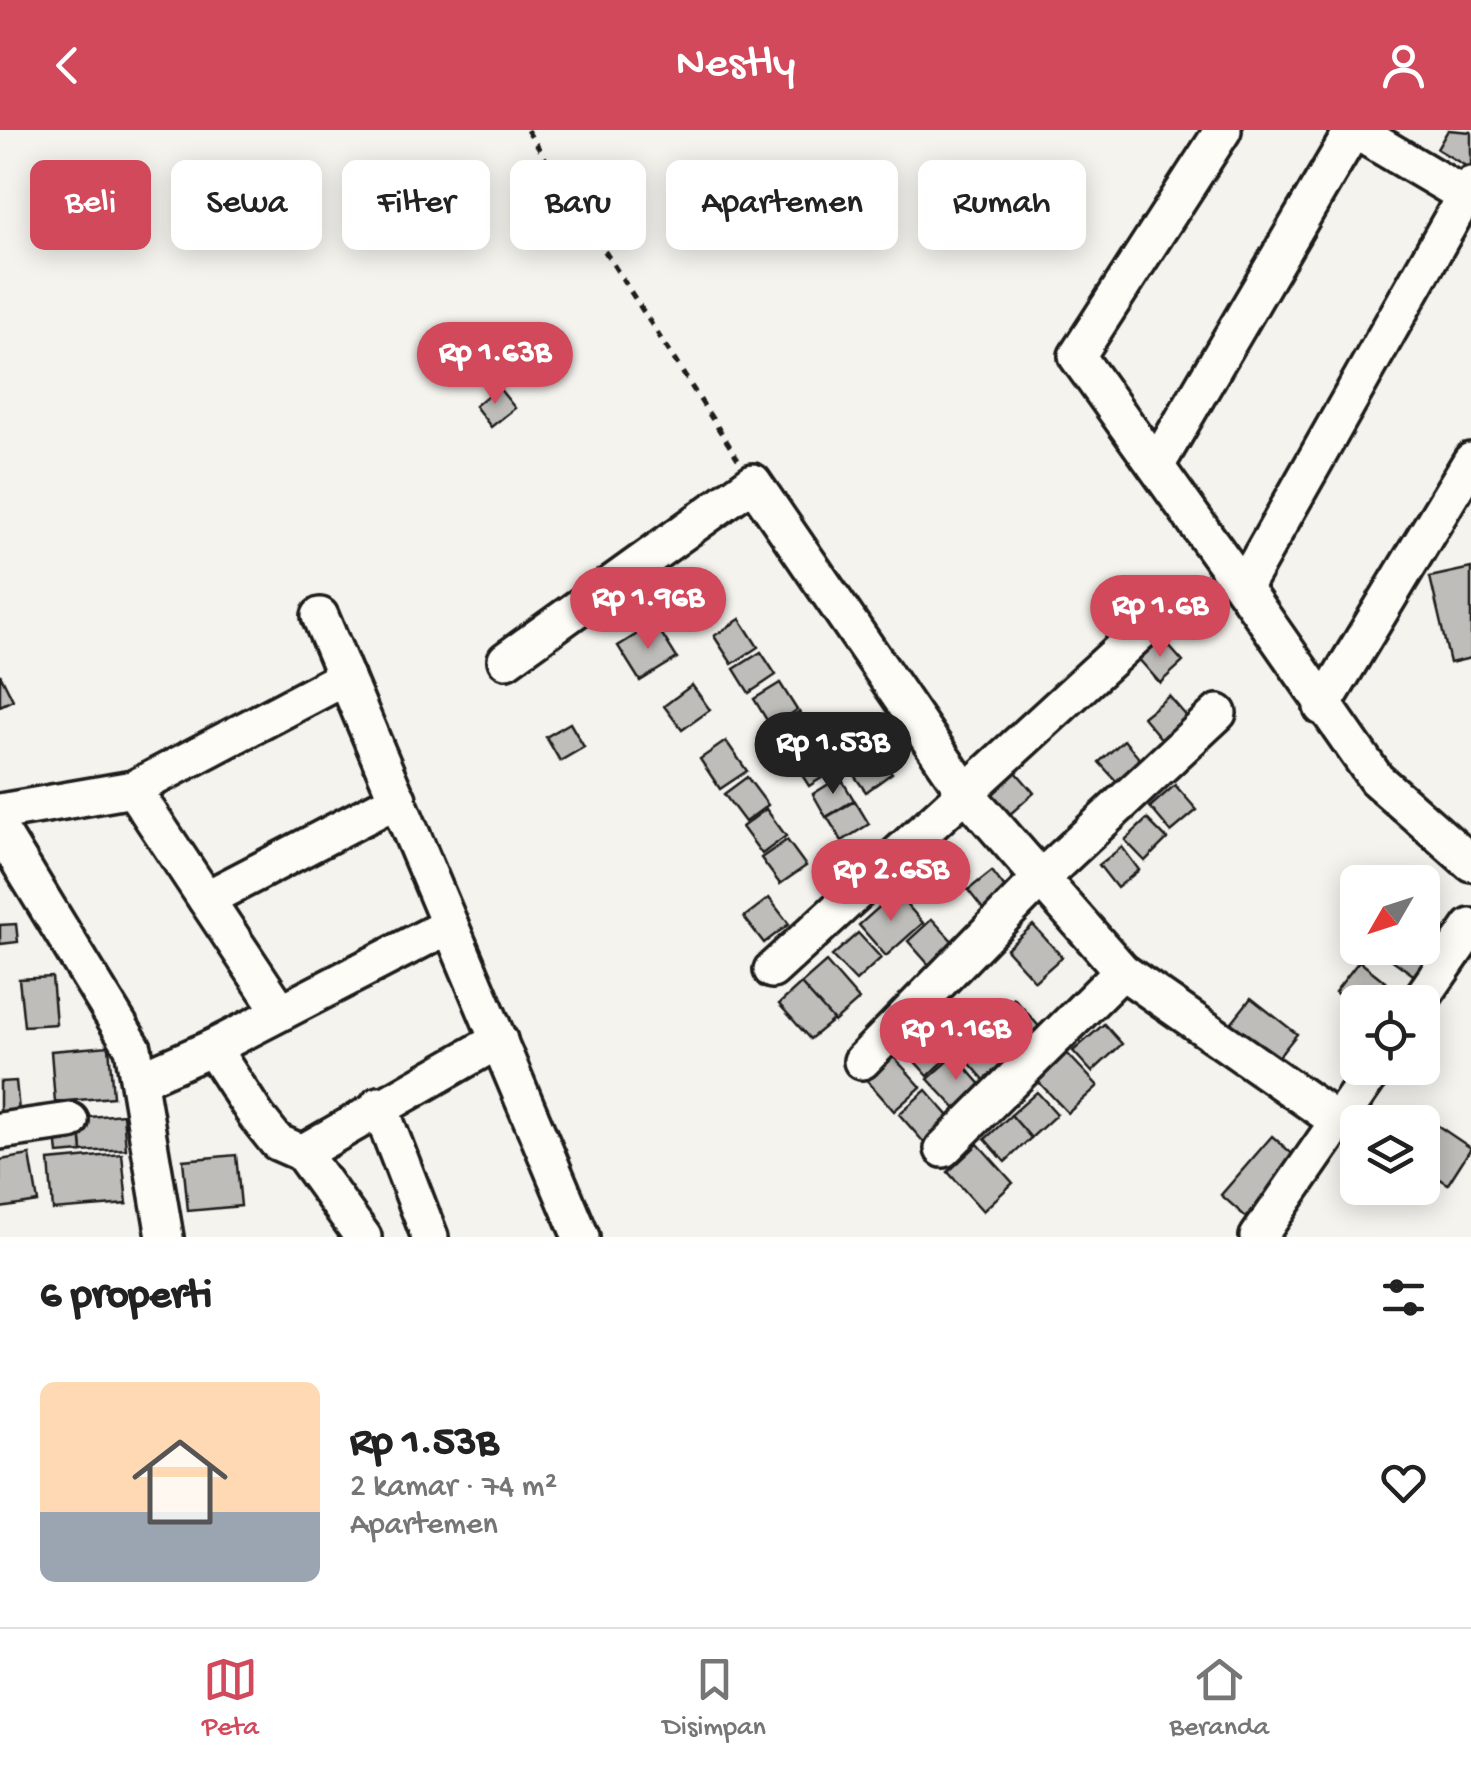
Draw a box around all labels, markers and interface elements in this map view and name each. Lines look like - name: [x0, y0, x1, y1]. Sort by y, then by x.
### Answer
- icon: back: [40, 38, 95, 93]
- icon: person: [1376, 38, 1431, 93]
- text: Nestly: [676, 39, 795, 92]
- chip: Beli: [30, 160, 151, 250]
- chip: Sewa: [171, 160, 322, 250]
- chip: Filter: [342, 160, 490, 250]
- chip: Baru: [510, 160, 646, 250]
- chip: Apartemen: [666, 160, 898, 250]
- chip: Rumah: [918, 160, 1086, 250]
- pin: Rp 1.63B: [392, 322, 598, 407]
- text: Rp 1.63B: [439, 335, 551, 373]
- pin: Rp 1.96B: [545, 567, 751, 652]
- pin: Rp 1.6B: [1068, 575, 1252, 660]
- text: Rp 1.96B: [592, 580, 704, 618]
- text: Rp 1.6B: [1112, 588, 1208, 626]
- pin: Rp 1.53B: [730, 712, 936, 797]
- text: Rp 1.53B: [777, 725, 889, 763]
- pin: Rp 2.65B: [788, 839, 994, 924]
- text: Rp 2.65B: [833, 852, 949, 890]
- north arrow: [1340, 865, 1440, 965]
- map controls: [1340, 865, 1440, 1205]
- button: locate: [1340, 985, 1440, 1085]
- pin: Rp 1.16B: [853, 998, 1059, 1083]
- text: Rp 1.16B: [902, 1011, 1010, 1049]
- button: layers: [1340, 1105, 1440, 1205]
- icon: filters: [1376, 1270, 1431, 1325]
- text: 6 properti: [40, 1273, 212, 1322]
- text: Rp 1.53B: [350, 1420, 498, 1469]
- icon: home: [120, 1422, 240, 1542]
- icon: heart: [1376, 1455, 1431, 1510]
- text: 2 kamar · 74 m²: [350, 1469, 557, 1507]
- text: Apartemen: [350, 1507, 498, 1545]
- tab: Peta: [202, 1652, 259, 1745]
- tab: Disimpan: [663, 1652, 766, 1745]
- tab: Beranda: [1170, 1652, 1269, 1745]

